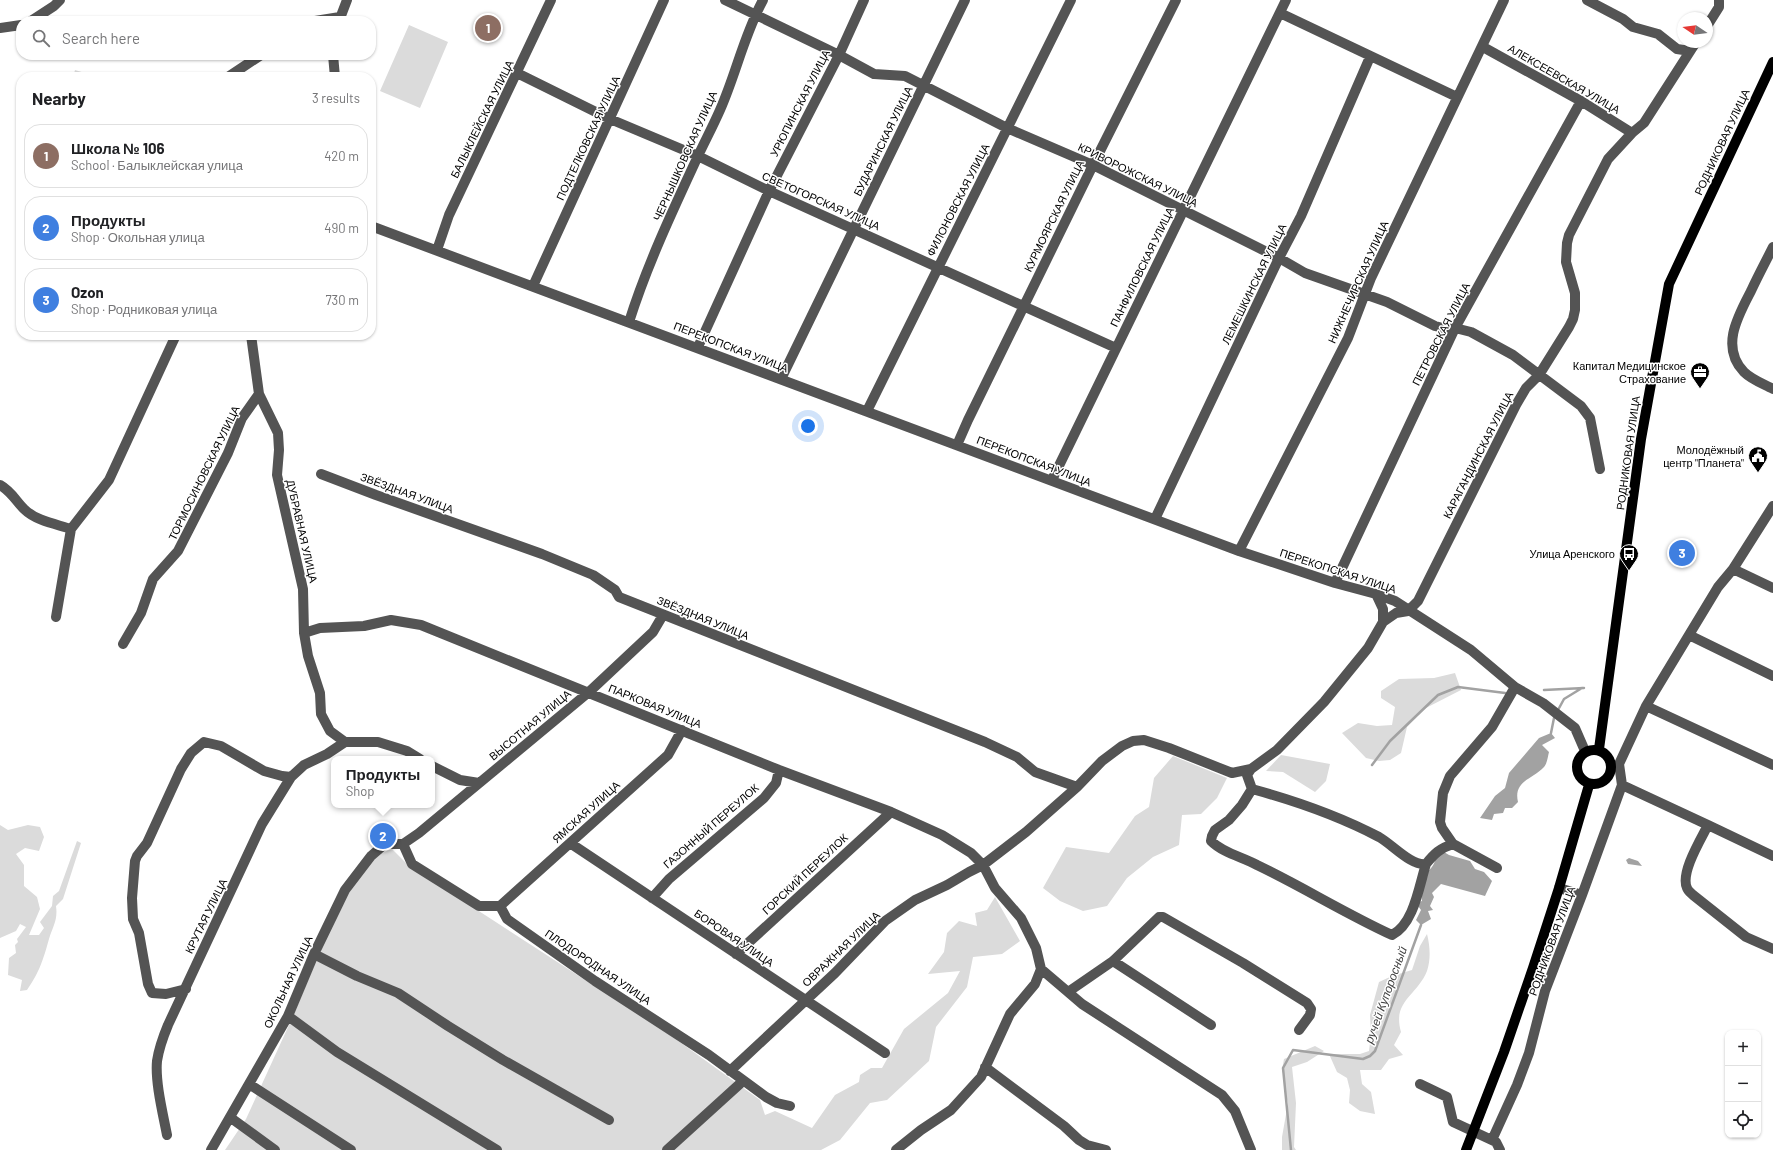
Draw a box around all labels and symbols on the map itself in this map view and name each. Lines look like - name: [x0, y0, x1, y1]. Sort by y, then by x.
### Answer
- north arrow: [1677, 12, 1713, 48]
- pin: 1: [475, 13, 501, 43]
- street label: АЛЕКСЕЕВСКАЯ УЛИЦА: [1506, 41, 1623, 116]
- street label: УРЮПИНСКАЯ УЛИЦА: [767, 47, 832, 158]
- street label: БАЛЫКЛЕЙСКАЯ УЛИЦА: [447, 57, 516, 180]
- street label: ПОДТЕЛКОВСКАЯ УЛИЦА: [553, 73, 622, 202]
- street label: БУДАРИНСКАЯ УЛИЦА: [850, 83, 915, 198]
- street label: РОДНИКОВАЯ УЛИЦА: [1691, 86, 1752, 197]
- street label: ЧЕРНЫШКОВСКАЯ УЛИЦА: [650, 88, 719, 223]
- street label: КРИВОРОЖСКАЯ УЛИЦА: [1076, 140, 1201, 210]
- street label: ФИЛОНОВСКАЯ УЛИЦА: [923, 141, 992, 258]
- street label: КУРМОЯРСКАЯ УЛИЦА: [1021, 157, 1087, 274]
- street label: СВЕТОГОРСКАЯ УЛИЦА: [760, 169, 883, 233]
- street label: ПАНФИЛОВСКАЯ УЛИЦА: [1107, 204, 1176, 329]
- street label: НИЖНЕЧИРСКАЯ УЛИЦА: [1325, 218, 1391, 345]
- street label: ЛЕМЕШКИНСКАЯ УЛИЦА: [1219, 221, 1289, 346]
- street label: ПЕТРОВСКАЯ УЛИЦА: [1409, 280, 1472, 387]
- street label: ПЕРЕКОПСКАЯ УЛИЦА: [672, 319, 791, 375]
- place label: Капитал Медицинское Страхование: [1573, 359, 1686, 385]
- office icon: Капитал Медицинское Страхование: [1689, 361, 1711, 389]
- street label: КАРАГАНДИНСКАЯ УЛИЦА: [1440, 389, 1516, 520]
- street label: РОДНИКОВАЯ УЛИЦА: [1613, 394, 1642, 511]
- street label: ТОРМОСИНОВСКАЯ УЛИЦА: [165, 403, 242, 542]
- your location: [798, 416, 818, 436]
- street label: ПЕРЕКОПСКАЯ УЛИЦА: [975, 433, 1094, 489]
- place label: Молодёжный центр "Планета": [1663, 443, 1744, 469]
- public building icon: Молодёжный центр "Планета": [1747, 445, 1769, 473]
- street label: ЗВЁЗДНАЯ УЛИЦА: [359, 470, 456, 516]
- street label: ДУБРАВНАЯ УЛИЦА: [284, 478, 321, 584]
- pin: 3: [1669, 538, 1695, 568]
- bus stop icon: Улица Аренского: [1618, 543, 1640, 571]
- street label: ПЕРЕКОПСКАЯ УЛИЦА: [1278, 546, 1399, 596]
- place label: Улица Аренского: [1529, 547, 1615, 560]
- street label: ЗВЁЗДНАЯ УЛИЦА: [655, 593, 752, 642]
- street label: ПАРКОВАЯ УЛИЦА: [607, 681, 704, 730]
- street label: ВЫСОТНАЯ УЛИЦА: [486, 686, 574, 763]
- street label: ЯМСКАЯ УЛИЦА: [549, 778, 623, 845]
- street label: ГАЗОННЫЙ ПЕРЕУЛОК: [660, 780, 761, 871]
- pin: 2: [370, 821, 396, 851]
- street label: ГОРСКИЙ ПЕРЕУЛОК: [759, 830, 851, 917]
- street label: КРУТАЯ УЛИЦА: [182, 876, 230, 955]
- street label: РОДНИКОВАЯ УЛИЦА: [1526, 884, 1578, 997]
- street label: БОРОВАЯ УЛИЦА: [692, 906, 777, 969]
- street label: ОВРАЖНАЯ УЛИЦА: [799, 908, 883, 989]
- street label: ПЛОДОРОДНАЯ УЛИЦА: [543, 926, 654, 1007]
- street label: ОКОЛЬНАЯ УЛИЦА: [260, 933, 315, 1030]
- water label: ручей Купоросный: [1361, 944, 1410, 1046]

